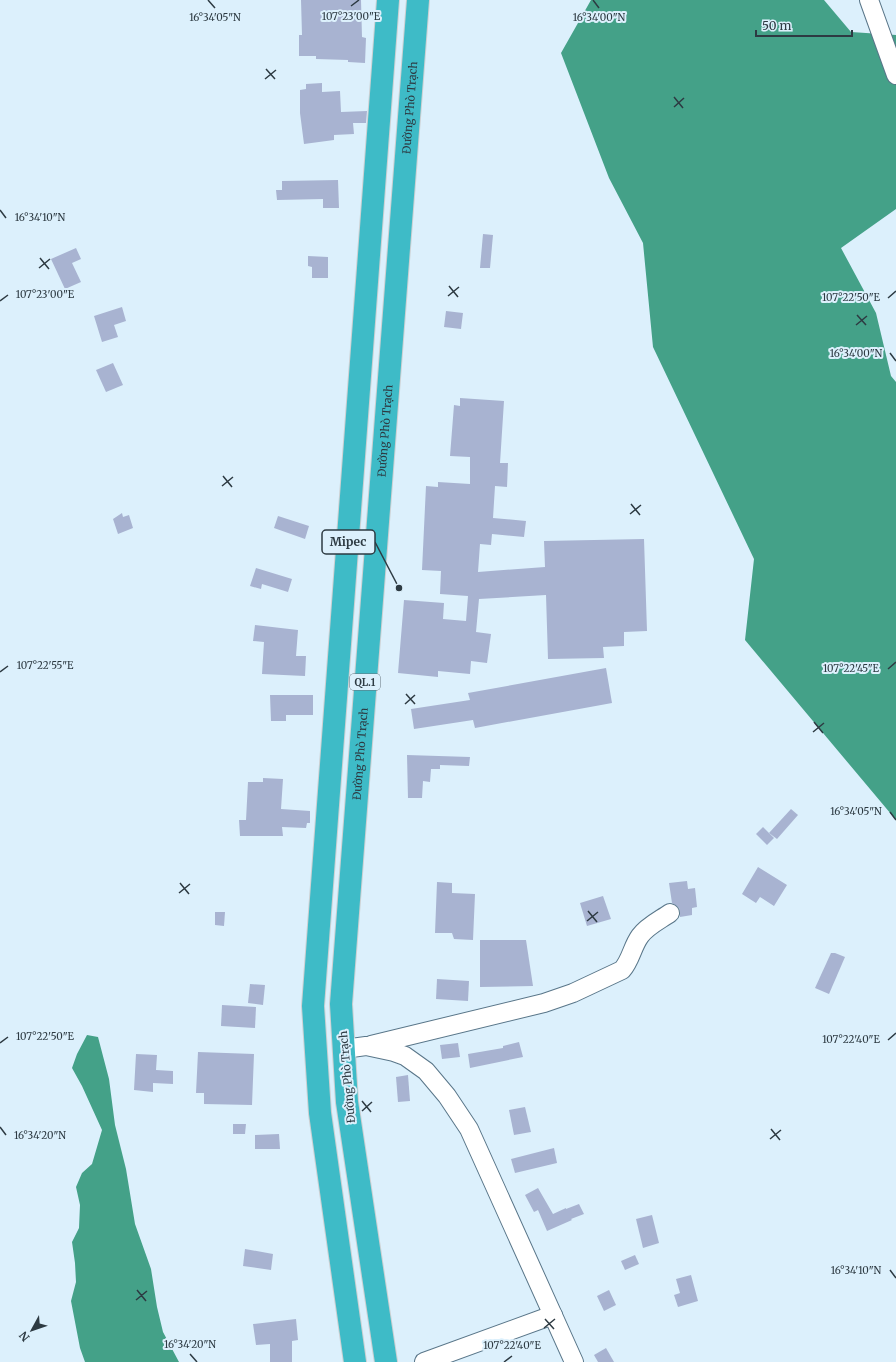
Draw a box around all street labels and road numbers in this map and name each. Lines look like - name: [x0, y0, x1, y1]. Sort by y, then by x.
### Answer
- street label: Đường Phò Trạch: [399, 60, 420, 154]
- street label: Đường Phò Trạch: [374, 383, 396, 478]
- road number: QL.1: [350, 674, 380, 690]
- street label: Đường Phò Trạch: [350, 706, 371, 801]
- street label: Đường Phò Trạch: [336, 1030, 358, 1124]

